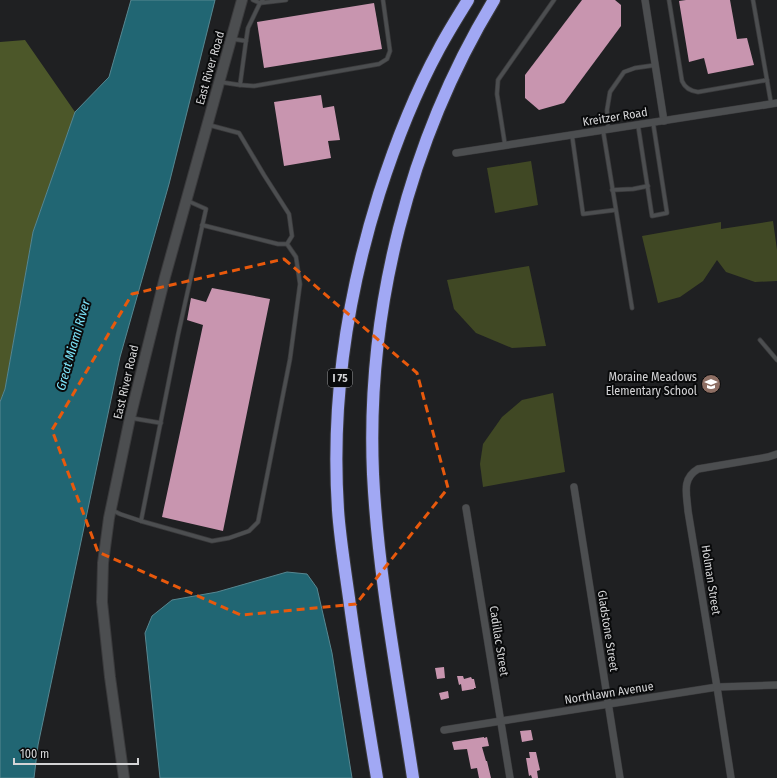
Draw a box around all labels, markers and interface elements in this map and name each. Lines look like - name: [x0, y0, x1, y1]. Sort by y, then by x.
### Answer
- street label: East River Road: [193, 30, 227, 106]
- street label: Kreitzer Road: [582, 105, 648, 129]
- water label: Great Miami River: [53, 297, 93, 392]
- street label: East River Road: [111, 343, 141, 421]
- road number: I 75: [328, 369, 352, 387]
- place label: Moraine Meadows Elementary School: [606, 370, 697, 398]
- school or university icon: Moraine Meadows Elementary School: [700, 373, 722, 395]
- street label: Holman Street: [699, 544, 723, 616]
- street label: Gladstone Street: [595, 589, 621, 673]
- street label: Cadillac Street: [487, 605, 511, 677]
- street label: Northlawn Avenue: [563, 679, 655, 707]
- scale bar: [14, 740, 138, 766]
- text: 100 m: [20, 747, 49, 761]

